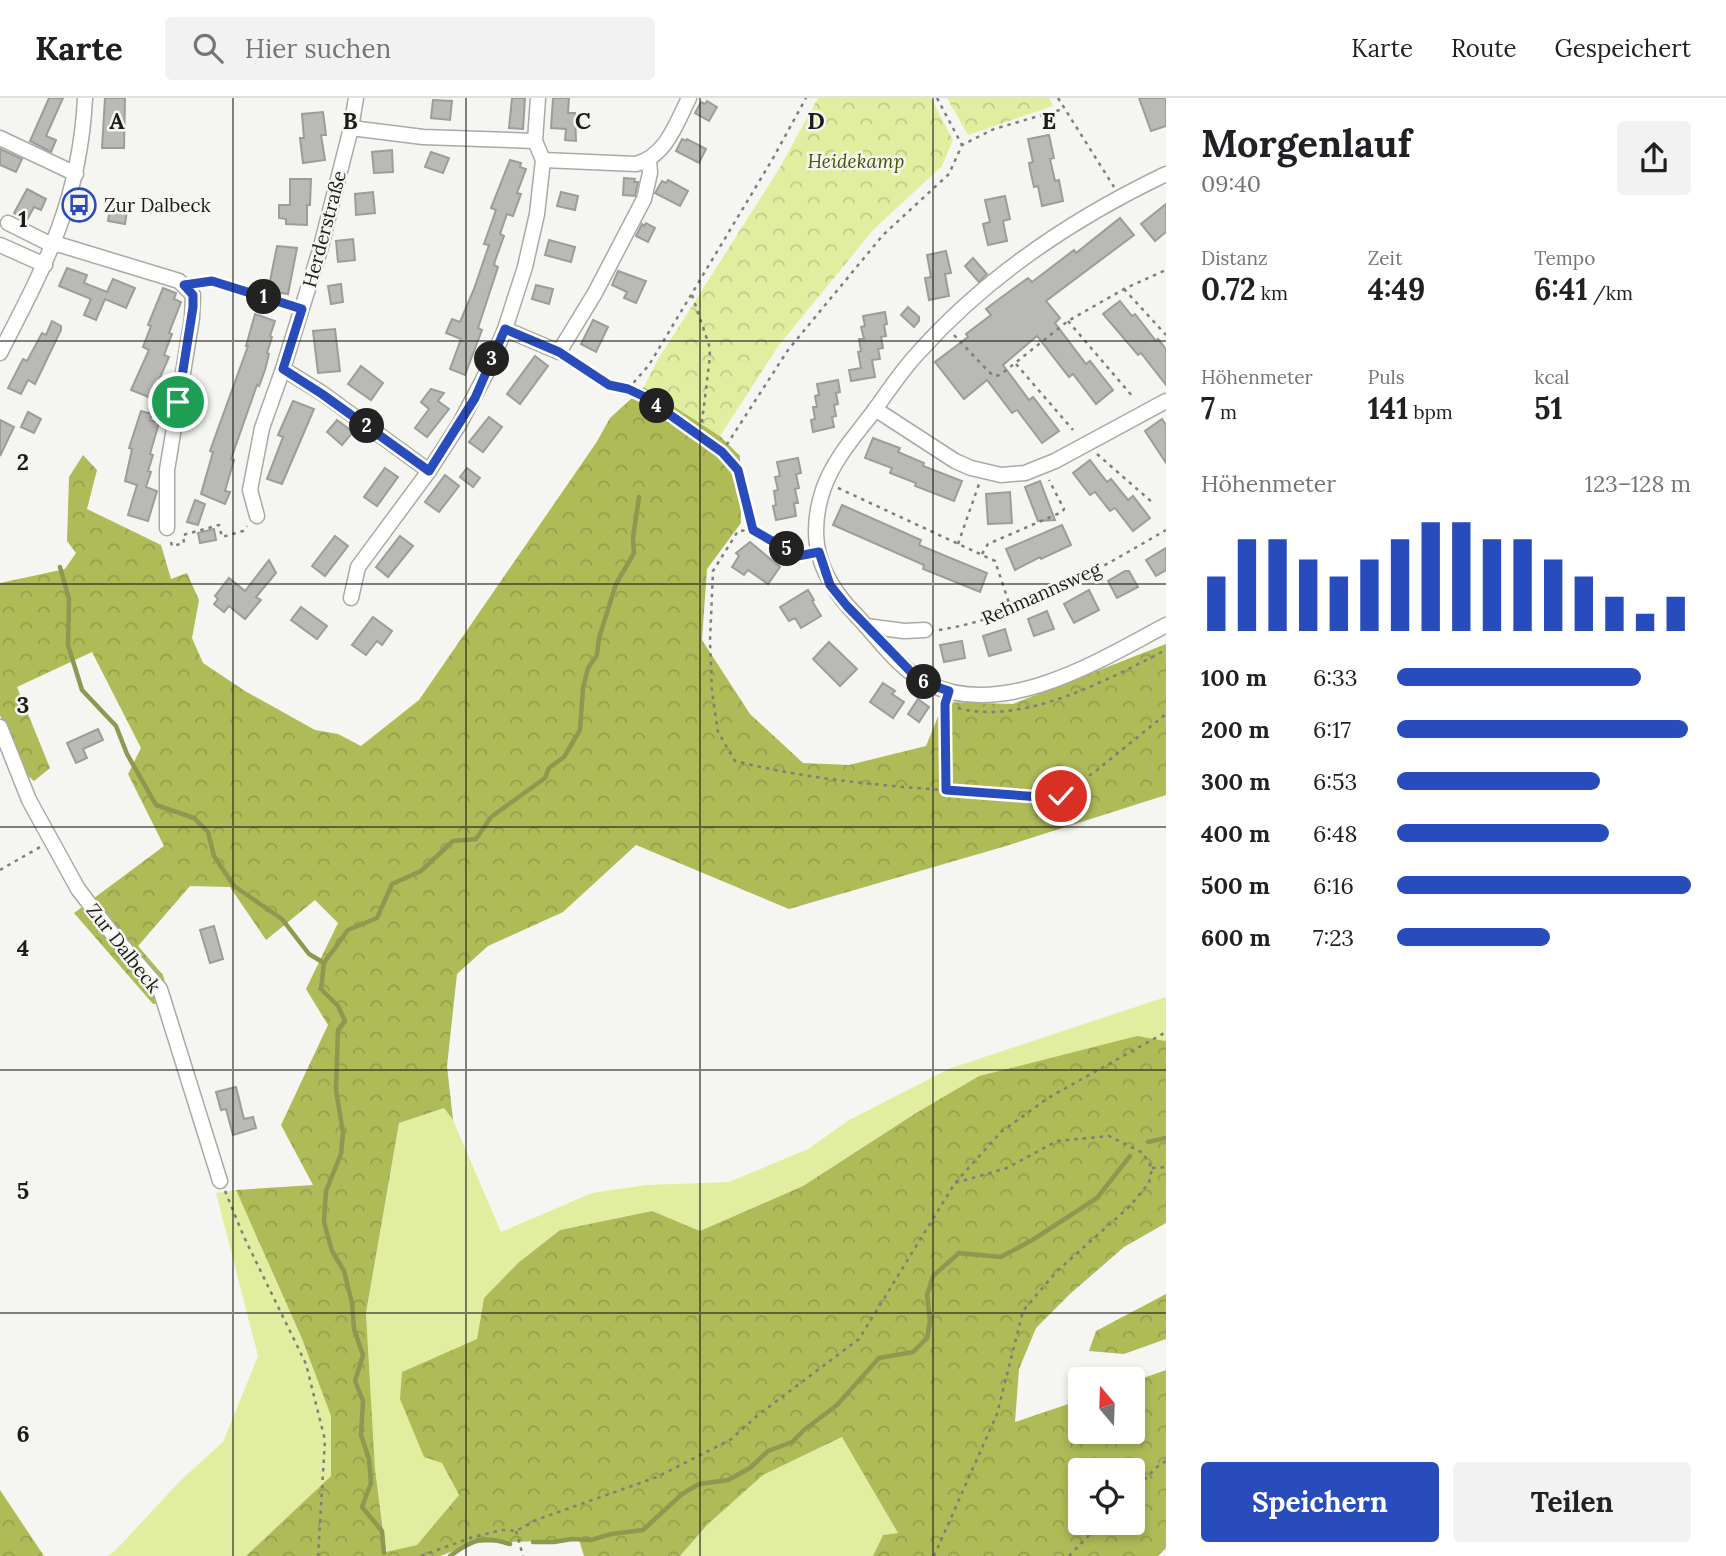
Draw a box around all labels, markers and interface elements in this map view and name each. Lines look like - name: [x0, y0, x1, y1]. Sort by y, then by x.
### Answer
- search box: [165, 17, 655, 80]
- text: Karte: [35, 27, 123, 69]
- icon: search: [189, 29, 227, 67]
- text: Hier suchen: [245, 32, 391, 65]
- text: Karte: [1351, 33, 1413, 64]
- text: Route: [1451, 33, 1517, 64]
- text: Gespeichert: [1555, 33, 1691, 64]
- text: A: [109, 106, 125, 135]
- text: B: [342, 106, 358, 135]
- text: C: [575, 106, 591, 135]
- text: D: [807, 106, 825, 135]
- text: E: [1042, 106, 1056, 135]
- text: Morgenlauf: [1201, 119, 1411, 167]
- button: share: [1617, 121, 1691, 195]
- park label: Heidekamp: [808, 149, 904, 173]
- street label: Herderstraße: [297, 168, 351, 290]
- text: 09:40: [1201, 169, 1261, 198]
- bus stop icon: Zur Dalbeck: [60, 186, 98, 224]
- place label: Zur Dalbeck: [104, 193, 212, 217]
- text: 1: [18, 204, 28, 233]
- text: Distanz: [1201, 246, 1268, 270]
- text: Zeit: [1368, 246, 1403, 270]
- text: Tempo: [1534, 246, 1595, 270]
- text: 0.72: [1201, 270, 1256, 308]
- text: 4:49: [1368, 270, 1425, 308]
- text: 6:41: [1534, 270, 1588, 308]
- pin: 1: [246, 280, 282, 314]
- text: km: [1256, 281, 1288, 305]
- text: /km: [1588, 281, 1633, 305]
- text: 1: [260, 284, 267, 308]
- pin: 3: [475, 342, 510, 376]
- text: 3: [486, 346, 497, 370]
- text: Höhenmeter: [1201, 365, 1313, 389]
- text: Puls: [1368, 365, 1404, 389]
- text: kcal: [1534, 365, 1569, 389]
- pin: [148, 372, 208, 432]
- icon: arrive: [159, 383, 197, 421]
- pin: 4: [640, 388, 674, 424]
- text: 7: [1201, 389, 1215, 427]
- text: 141: [1368, 389, 1408, 427]
- text: 51: [1534, 389, 1563, 427]
- text: 4: [651, 393, 662, 417]
- text: m: [1215, 400, 1237, 424]
- text: bpm: [1408, 400, 1453, 424]
- pin: 2: [350, 408, 384, 444]
- text: 2: [361, 413, 372, 437]
- text: 2: [17, 447, 29, 476]
- text: Höhenmeter: [1201, 469, 1336, 498]
- text: 123–128 m: [1585, 469, 1691, 498]
- pin: 5: [770, 532, 804, 566]
- text: 5: [781, 536, 792, 560]
- street label: Rehmannsweg: [978, 556, 1105, 630]
- text: 100 m: [1201, 663, 1267, 692]
- text: 6:33: [1313, 663, 1358, 692]
- pin: 6: [906, 664, 942, 700]
- text: 6: [918, 669, 929, 693]
- text: 3: [17, 690, 29, 719]
- text: 200 m: [1201, 715, 1270, 744]
- text: 6:17: [1313, 715, 1351, 744]
- pin: [1031, 766, 1091, 826]
- text: 300 m: [1201, 767, 1270, 796]
- text: 6:53: [1313, 767, 1357, 796]
- icon: check: [1042, 777, 1080, 815]
- text: 400 m: [1201, 819, 1270, 848]
- text: 6:48: [1313, 819, 1357, 848]
- text: 500 m: [1201, 871, 1270, 900]
- text: 6:16: [1313, 871, 1354, 900]
- street label: Zur Dalbeck: [82, 899, 167, 998]
- text: 600 m: [1201, 923, 1271, 952]
- text: 7:23: [1313, 923, 1354, 952]
- text: 4: [17, 933, 29, 962]
- text: 5: [17, 1176, 29, 1205]
- north arrow: [1068, 1367, 1144, 1444]
- map controls: [1068, 1367, 1145, 1535]
- text: 6: [16, 1419, 30, 1448]
- button: locate: [1068, 1458, 1145, 1535]
- button: Speichern: [1201, 1462, 1439, 1542]
- button: Teilen: [1453, 1462, 1691, 1542]

